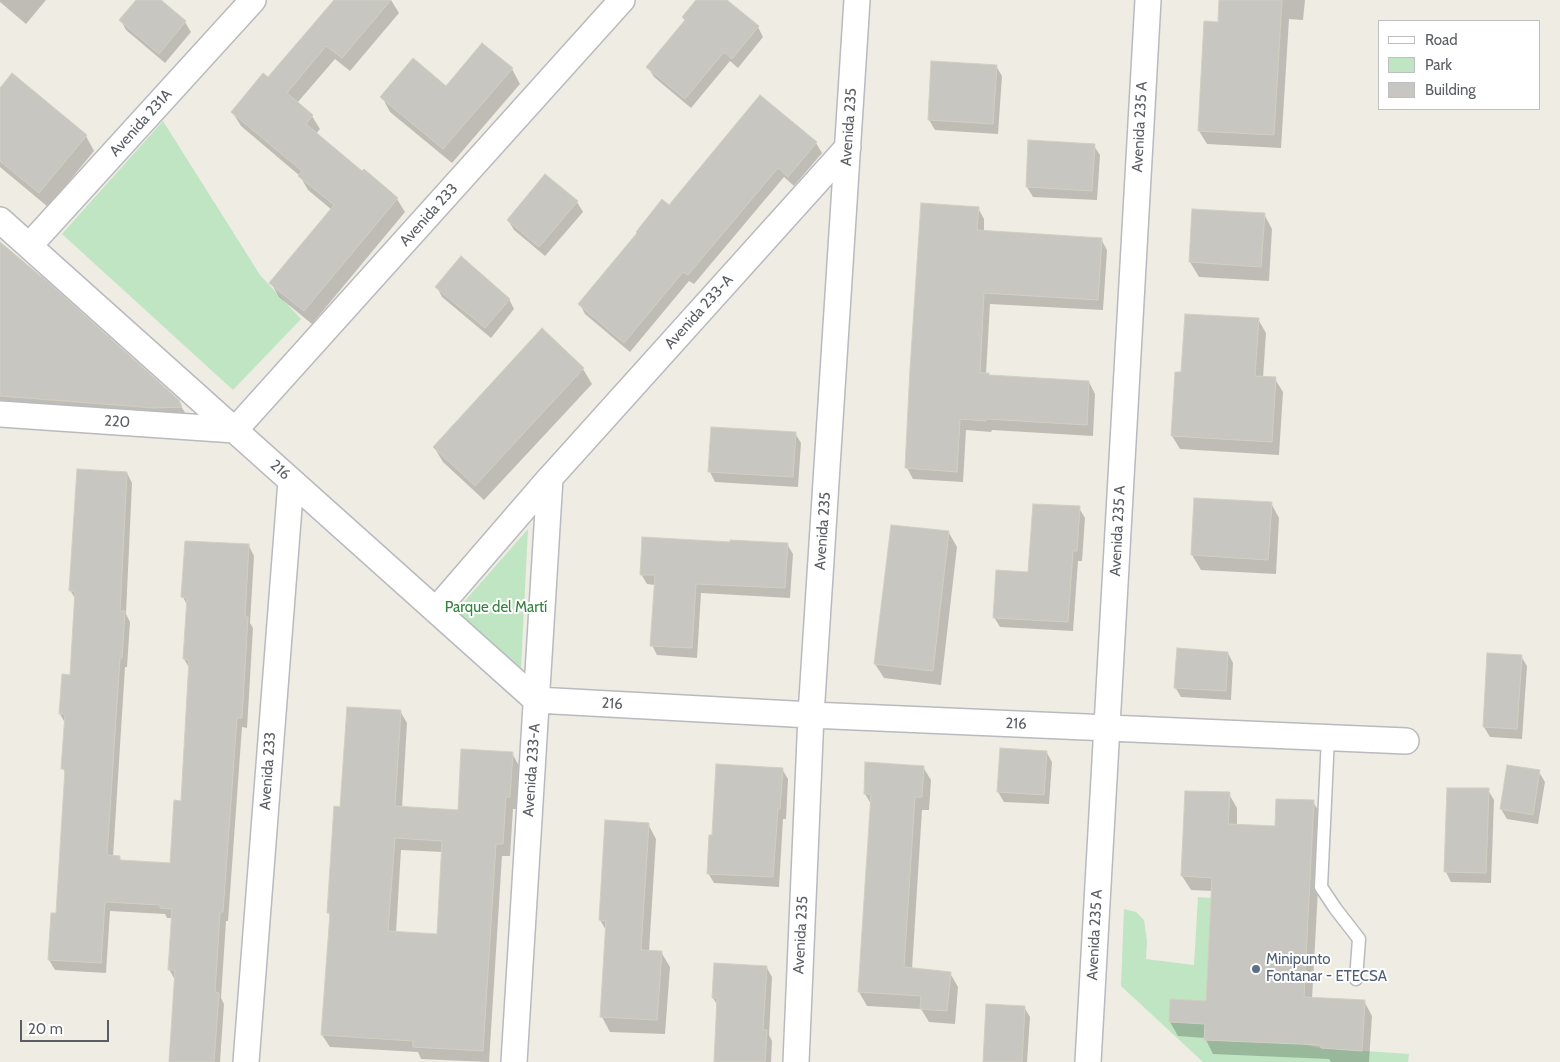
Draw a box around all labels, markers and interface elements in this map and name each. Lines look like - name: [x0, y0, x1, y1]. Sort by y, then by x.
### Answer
- legend: [1378, 20, 1540, 110]
- text: Road: [1425, 31, 1458, 49]
- text: Park: [1425, 56, 1452, 74]
- street label: Avenida 235 A: [1129, 81, 1151, 173]
- text: Building: [1425, 81, 1476, 99]
- street label: Avenida 231A: [106, 86, 176, 160]
- street label: Avenida 235: [837, 87, 861, 167]
- street label: Avenida 233: [396, 180, 462, 250]
- street label: Avenida 233-A: [661, 271, 737, 353]
- street label: 220: [103, 412, 131, 432]
- street label: 216: [266, 456, 294, 484]
- street label: Avenida 235 A: [1107, 485, 1129, 577]
- street label: Avenida 235: [811, 491, 835, 571]
- park label: Parque del Martí: [445, 599, 547, 617]
- street label: 216: [601, 694, 623, 714]
- street label: 216: [1005, 715, 1027, 733]
- street label: Avenida 233-A: [520, 723, 544, 817]
- street label: Avenida 233: [256, 731, 280, 811]
- street label: Avenida 235 A: [1084, 889, 1106, 981]
- street label: Avenida 235: [790, 895, 812, 975]
- place label: Minipunto Fontanar - ETECSA: [1266, 951, 1387, 986]
- marker: Minipunto Fontanar - ETECSA: [1250, 963, 1262, 975]
- scale bar: [22, 1010, 111, 1042]
- text: 20 m: [28, 1020, 63, 1038]

